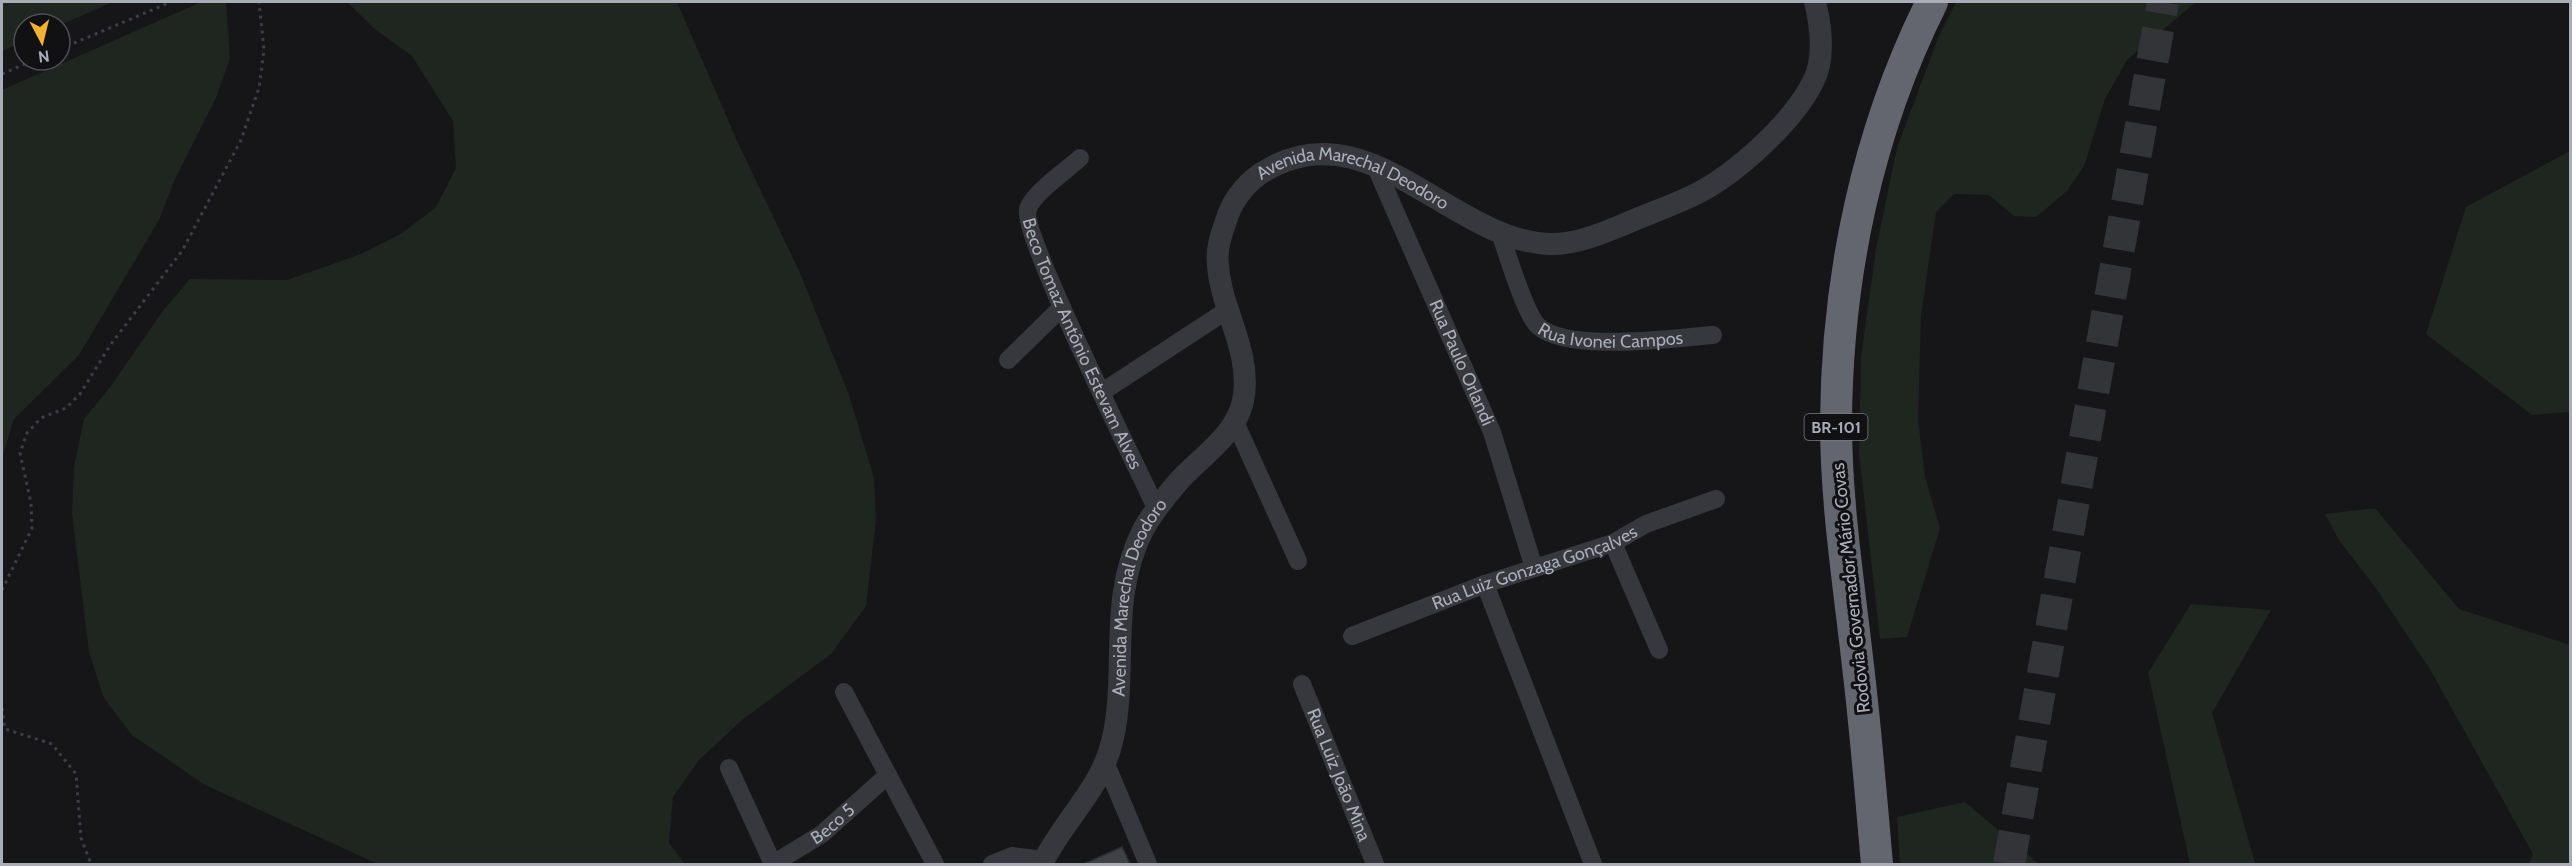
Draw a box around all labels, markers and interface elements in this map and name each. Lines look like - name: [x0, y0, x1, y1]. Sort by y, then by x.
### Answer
- north arrow: [12, 12, 72, 72]
- text: N: [37, 46, 51, 67]
- street label: Avenida Marechal Deodoro: [1252, 143, 1453, 214]
- street label: Beco Tomaz Antônio Estevam Alves: [1018, 216, 1147, 473]
- street label: Rua Paulo Orlandi: [1424, 296, 1499, 429]
- street label: Rua Ivonei Campos: [1534, 318, 1684, 353]
- road number: BR-101: [1804, 414, 1868, 440]
- street label: Rodovia Governador Mário Covas: [1827, 462, 1875, 714]
- street label: Avenida Marechal Deodoro: [1108, 494, 1172, 697]
- street label: Rua Luiz Gonzaga Gonçalves: [1429, 520, 1641, 615]
- street label: Rua Luiz João Mina: [1302, 705, 1376, 845]
- street label: Beco 5: [807, 799, 859, 849]

